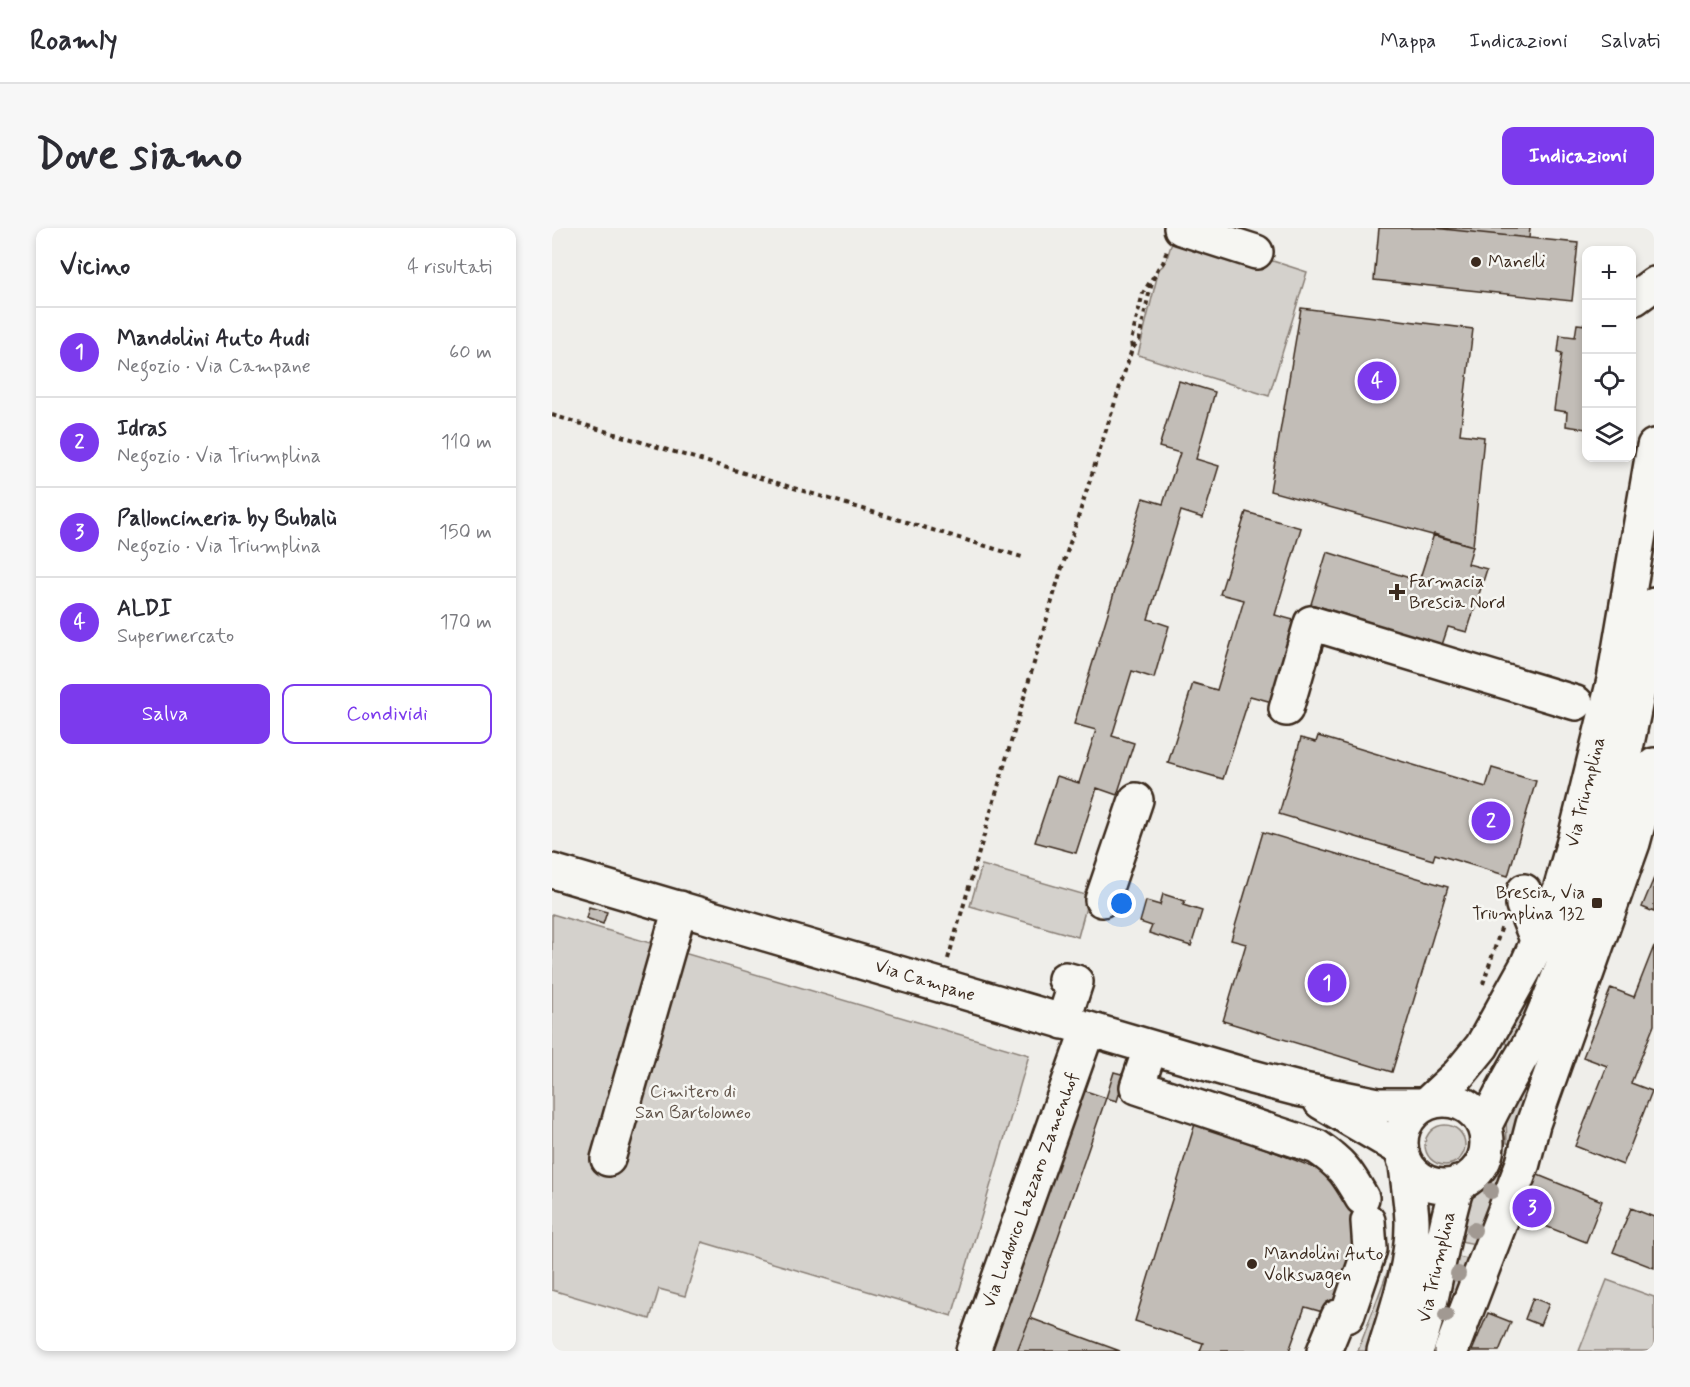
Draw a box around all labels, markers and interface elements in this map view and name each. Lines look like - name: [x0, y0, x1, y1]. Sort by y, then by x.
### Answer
- text: Roamly: [30, 23, 118, 60]
- text: Mappa: [1380, 27, 1436, 55]
- text: Indicazioni: [1469, 27, 1568, 55]
- text: Salvati: [1601, 27, 1660, 55]
- button: Indicazioni: [1502, 127, 1654, 185]
- text: Dove siamo: [36, 129, 242, 184]
- map controls: [1582, 246, 1636, 462]
- button: +: [1582, 246, 1636, 300]
- text: Vicino: [60, 250, 130, 284]
- place label: Manelli: [1488, 250, 1545, 274]
- text: 4 risultati: [407, 254, 492, 281]
- marker: Manelli: [1469, 255, 1483, 269]
- button: −: [1582, 300, 1636, 354]
- text: Mandolini Auto Audi: [117, 325, 310, 353]
- text: 1: [75, 339, 84, 366]
- text: 60 m: [449, 339, 492, 366]
- text: Negozio · Via Campane: [117, 353, 311, 380]
- button: locate: [1582, 354, 1636, 408]
- pin: 4: [1358, 358, 1396, 404]
- button: layers: [1582, 408, 1636, 462]
- text: Idras: [117, 415, 167, 443]
- text: 2: [75, 429, 84, 456]
- text: 110 m: [441, 429, 492, 456]
- text: Negozio · Via Triumplina: [117, 443, 321, 470]
- text: Palloncineria by Bubalù: [117, 505, 336, 533]
- text: 3: [75, 519, 84, 546]
- text: 150 m: [439, 519, 492, 546]
- text: Negozio · Via Triumplina: [117, 533, 321, 560]
- place label: Farmacia Brescia Nord: [1409, 570, 1505, 615]
- marker: Farmacia Brescia Nord: [1390, 585, 1404, 599]
- text: ALDI: [117, 595, 172, 623]
- text: 4: [74, 609, 85, 636]
- text: 170 m: [440, 609, 492, 636]
- text: Supermercato: [117, 623, 234, 650]
- button: Salva: [60, 684, 270, 744]
- button: Condividi: [282, 684, 492, 744]
- street label: Via Triumplina: [1561, 734, 1611, 850]
- pin: 2: [1472, 798, 1510, 844]
- place label: Brescia, Via Triumplina 132: [1472, 881, 1585, 926]
- your location: [1107, 889, 1136, 918]
- marker: Brescia, Via Triumplina 132: [1590, 896, 1604, 910]
- street label: Via Campane: [872, 954, 978, 1008]
- pin: 1: [1308, 960, 1346, 1005]
- street label: Via Ludovico Lazzaro Zamenhof: [977, 1069, 1085, 1311]
- park label: Cimitero di San Bartolomeo: [635, 1080, 751, 1125]
- pin: 3: [1512, 1186, 1552, 1230]
- street label: Via Triumplina: [1413, 1209, 1461, 1325]
- place label: Mandolini Auto Volkswagen: [1264, 1242, 1383, 1288]
- marker: Mandolini Auto Volkswagen: [1245, 1257, 1259, 1271]

